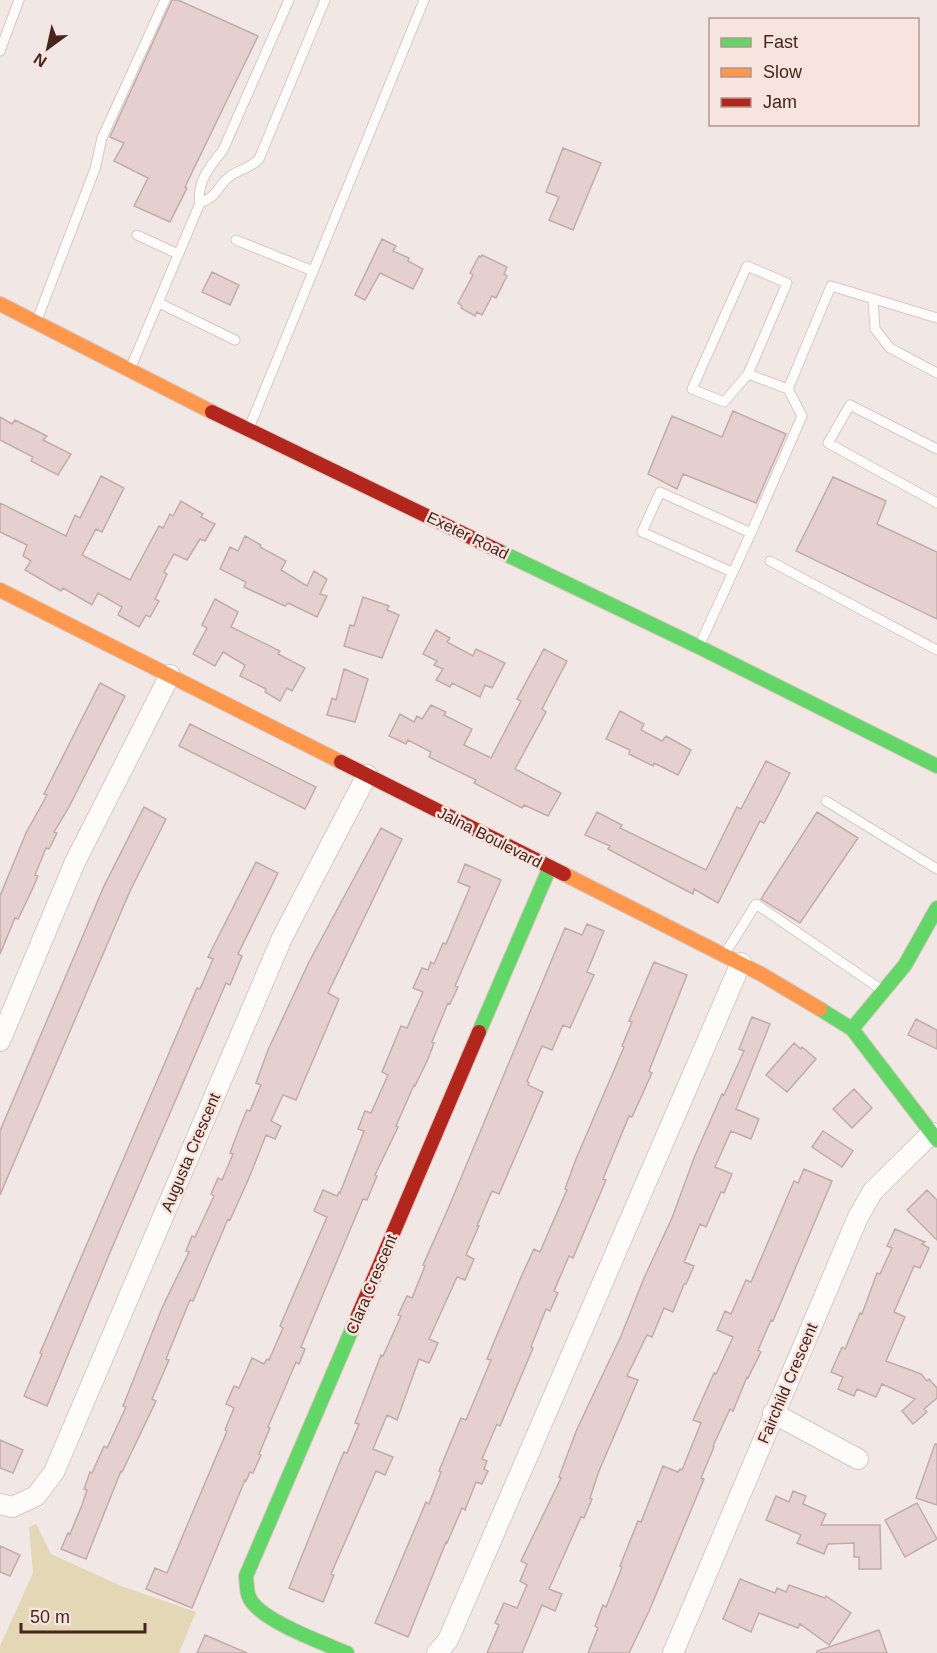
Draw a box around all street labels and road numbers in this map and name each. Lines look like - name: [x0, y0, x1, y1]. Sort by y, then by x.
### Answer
- street label: Exeter Road: [424, 508, 511, 563]
- street label: Jalna Boulevard: [435, 804, 545, 871]
- street label: Augusta Crescent: [158, 1090, 223, 1214]
- street label: Clara Crescent: [343, 1231, 400, 1337]
- street label: Fairchild Crescent: [754, 1320, 821, 1446]

